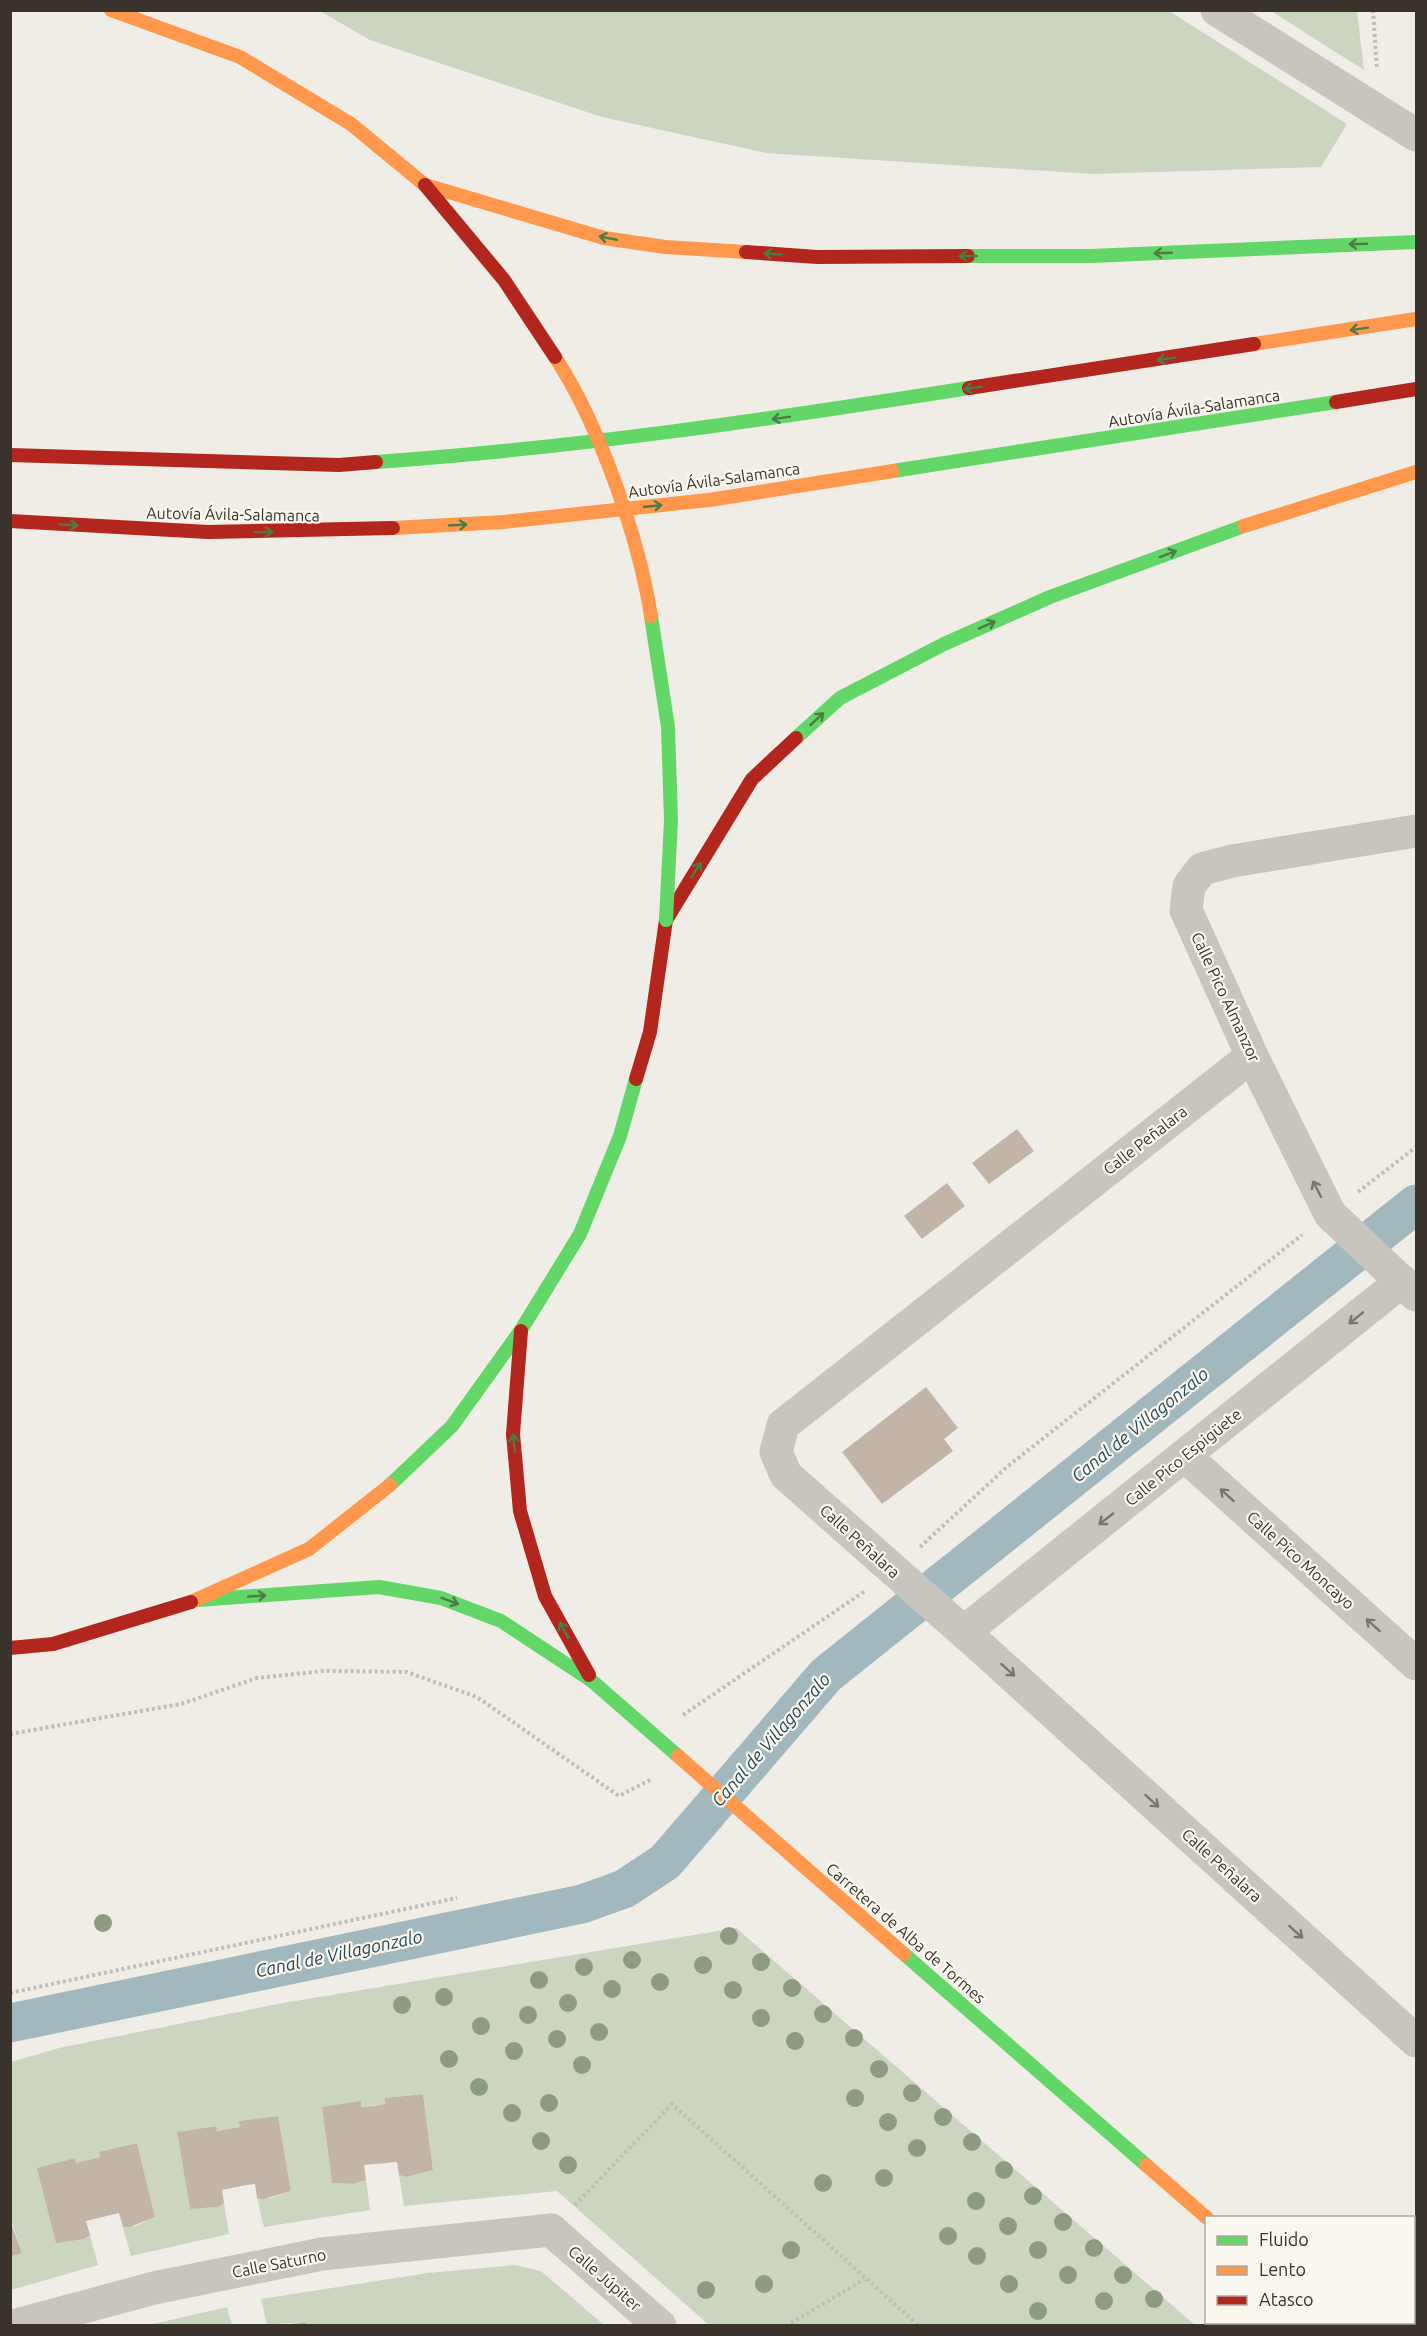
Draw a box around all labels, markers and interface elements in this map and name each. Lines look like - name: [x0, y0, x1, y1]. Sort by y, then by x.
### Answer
- one-way arrow: [598, 232, 618, 243]
- one-way arrow: [1349, 239, 1369, 250]
- one-way arrow: [1154, 247, 1174, 258]
- one-way arrow: [764, 248, 784, 259]
- one-way arrow: [959, 250, 979, 262]
- one-way arrow: [1349, 323, 1369, 334]
- one-way arrow: [1157, 354, 1177, 365]
- one-way arrow: [964, 383, 984, 394]
- street label: Autovía Ávila-Salamanca: [1107, 384, 1281, 430]
- one-way arrow: [771, 412, 791, 423]
- street label: Autovía Ávila-Salamanca: [627, 457, 801, 501]
- one-way arrow: [642, 500, 662, 511]
- street label: Autovía Ávila-Salamanca: [146, 501, 320, 525]
- one-way arrow: [448, 519, 468, 530]
- one-way arrow: [58, 520, 78, 531]
- one-way arrow: [253, 526, 273, 538]
- one-way arrow: [1158, 547, 1177, 558]
- one-way arrow: [977, 619, 995, 630]
- one-way arrow: [809, 712, 824, 726]
- one-way arrow: [691, 862, 703, 879]
- street label: Calle Pico Almanzor: [1188, 929, 1264, 1065]
- street label: Calle Peñalara: [1100, 1102, 1190, 1178]
- one-way arrow: [1311, 1180, 1323, 1198]
- one-way arrow: [1349, 1311, 1364, 1325]
- water label: Canal de Villagonzalo: [1067, 1363, 1212, 1485]
- street label: Calle Pico Espigüete: [1121, 1405, 1245, 1509]
- one-way arrow: [508, 1434, 519, 1454]
- one-way arrow: [1220, 1488, 1235, 1502]
- street label: Calle Peñalara: [816, 1500, 904, 1582]
- street label: Calle Pico Moncayo: [1244, 1507, 1358, 1613]
- one-way arrow: [1098, 1513, 1114, 1526]
- one-way arrow: [246, 1590, 266, 1601]
- one-way arrow: [440, 1597, 458, 1608]
- one-way arrow: [1366, 1618, 1381, 1632]
- one-way arrow: [557, 1622, 569, 1639]
- one-way arrow: [1000, 1663, 1015, 1677]
- water label: Canal de Villagonzalo: [707, 1668, 834, 1810]
- one-way arrow: [1144, 1794, 1159, 1808]
- street label: Calle Peñalara: [1178, 1824, 1266, 1906]
- street label: Carretera de Alba de Tormes: [823, 1859, 989, 2007]
- one-way arrow: [1289, 1925, 1304, 1939]
- water label: Canal de Villagonzalo: [254, 1926, 424, 1980]
- legend: [1205, 2216, 1415, 2324]
- text: Fluido: [1259, 2229, 1309, 2249]
- street label: Calle Júpiter: [565, 2242, 645, 2314]
- street label: Calle Saturno: [230, 2245, 328, 2281]
- text: Lento: [1259, 2259, 1306, 2279]
- text: Atasco: [1259, 2289, 1314, 2309]

